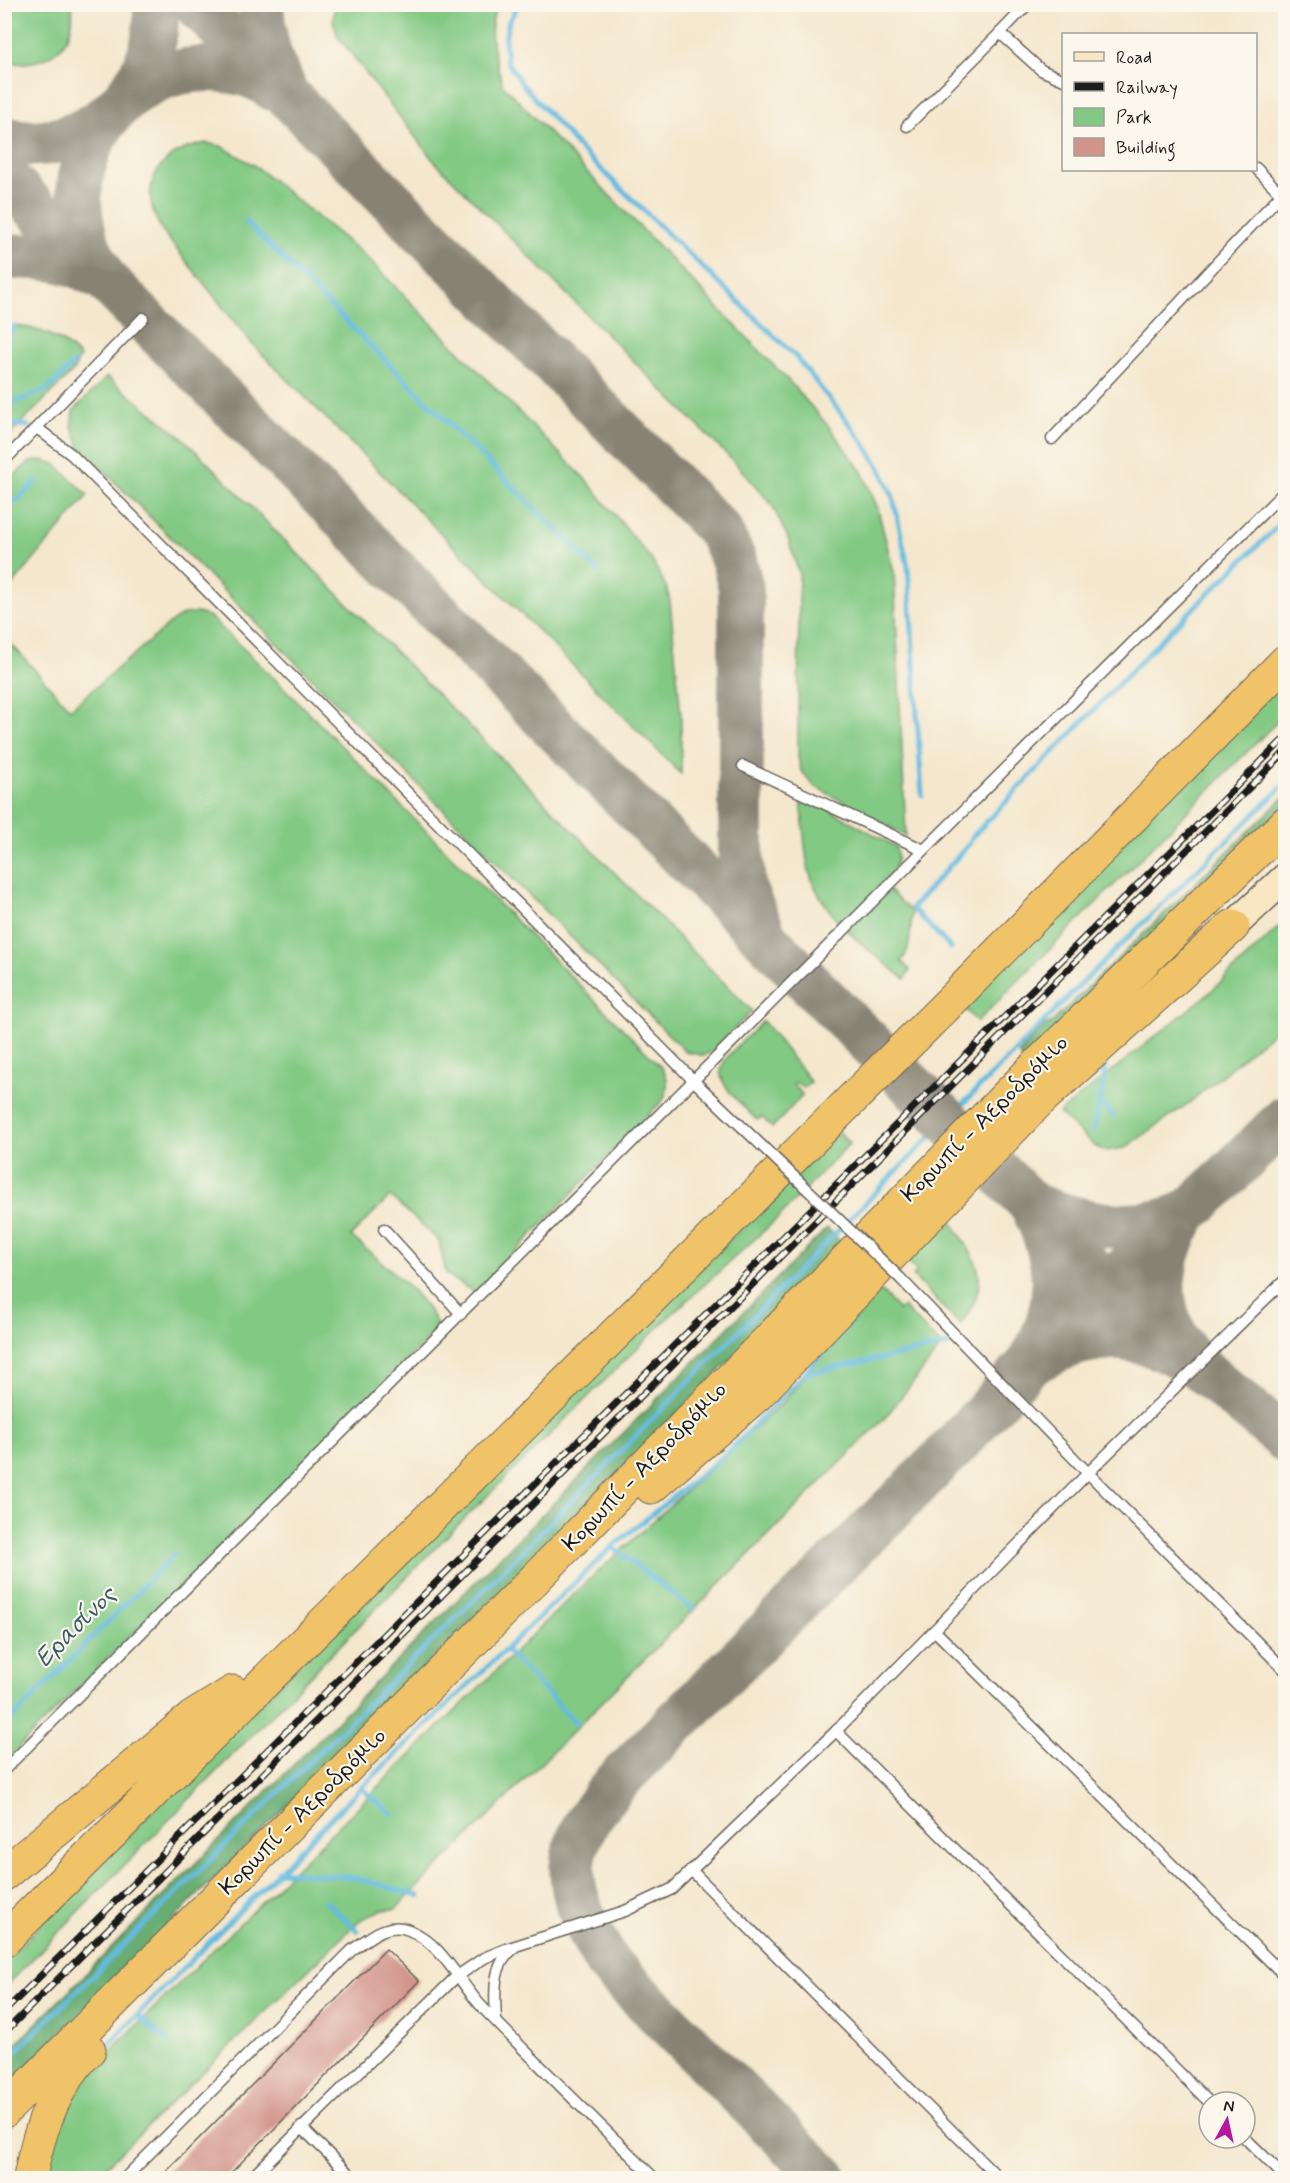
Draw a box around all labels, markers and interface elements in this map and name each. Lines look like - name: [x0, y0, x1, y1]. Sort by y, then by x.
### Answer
- legend: [1062, 33, 1257, 171]
- text: Road: [1116, 46, 1152, 70]
- text: Railway: [1116, 76, 1178, 100]
- text: Park: [1116, 106, 1152, 130]
- text: Building: [1116, 136, 1176, 162]
- street label: Κορωπί - Αεροδρόμιο: [894, 1028, 1076, 1210]
- street label: Κορωπί - Αεροδρόμιο: [556, 1375, 734, 1559]
- water label: Ερασίνος: [28, 1578, 125, 1675]
- street label: Κορωπί - Αεροδρόμιο: [212, 1721, 394, 1903]
- north arrow: [1197, 2090, 1257, 2150]
- text: N: [1222, 2095, 1236, 2118]

